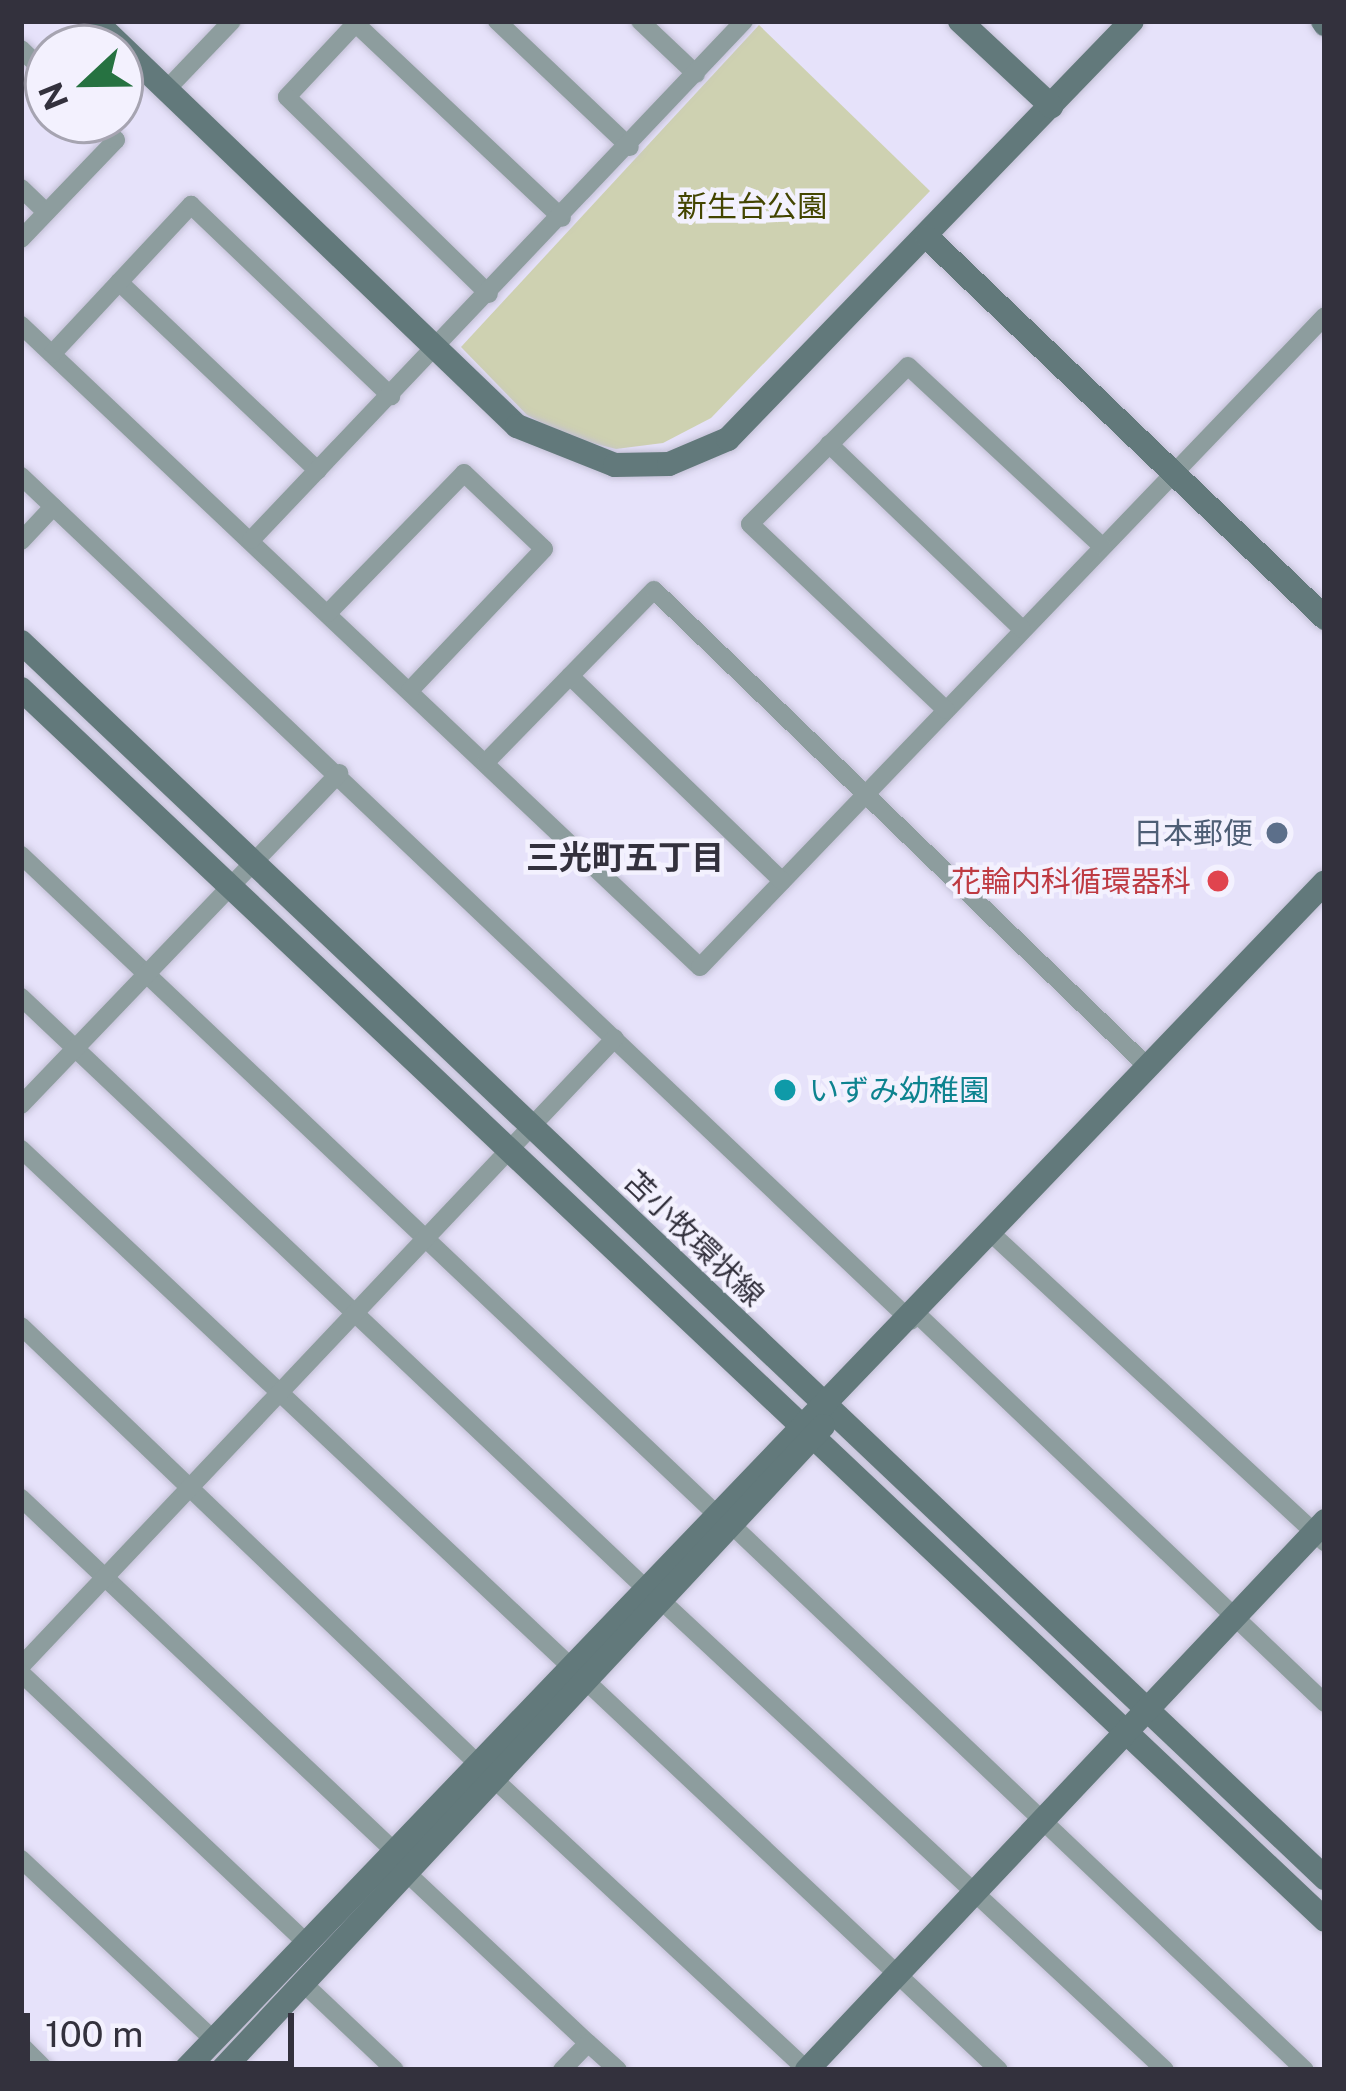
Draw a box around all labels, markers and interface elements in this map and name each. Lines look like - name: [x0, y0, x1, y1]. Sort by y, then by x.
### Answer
- north arrow: [24, 24, 144, 144]
- text: N: [31, 77, 76, 115]
- park label: 新生台公園: [677, 188, 827, 224]
- place label: 日本郵便: [1133, 815, 1253, 851]
- marker: 日本郵便: [1264, 820, 1290, 846]
- district label: 三光町五丁目: [526, 838, 724, 878]
- place label: 花輪内科循環器科: [951, 863, 1191, 899]
- marker: 花輪内科循環器科: [1202, 865, 1234, 897]
- place label: いずみ幼稚園: [809, 1072, 989, 1108]
- marker: いずみ幼稚園: [772, 1077, 798, 1103]
- street label: 苫小牧環状線: [617, 1163, 771, 1313]
- scale bar: [30, 1989, 300, 2063]
- text: 100 m: [45, 2013, 143, 2055]

